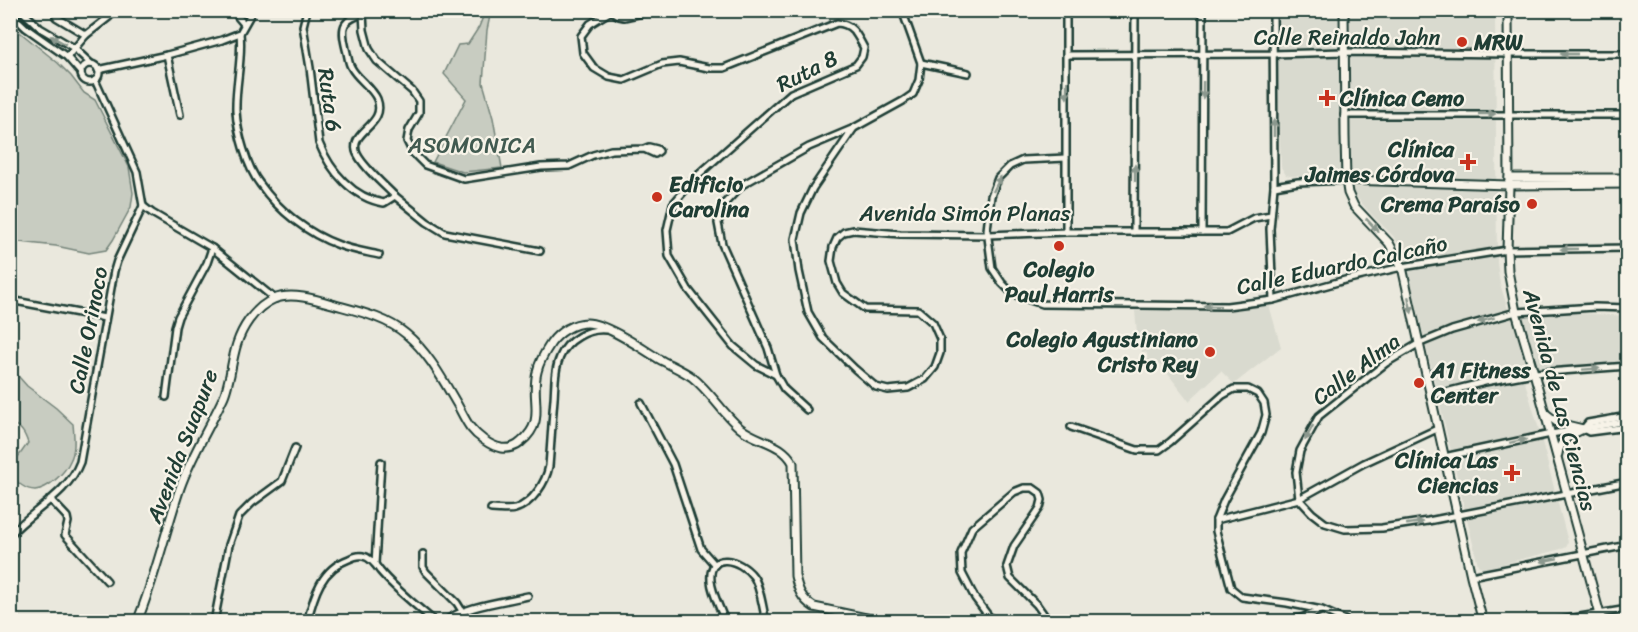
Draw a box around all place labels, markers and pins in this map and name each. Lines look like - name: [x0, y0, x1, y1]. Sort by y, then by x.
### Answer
- place label: MRW: [1473, 23, 1523, 62]
- marker: MRW: [1455, 35, 1469, 49]
- place label: Clínica Cemo: [1339, 79, 1465, 118]
- marker: Clínica Cemo: [1318, 89, 1336, 107]
- place label: Clínica Jaimes Córdova: [1303, 130, 1455, 194]
- marker: Clínica Jaimes Córdova: [1459, 153, 1477, 171]
- place label: Edificio Carolina: [668, 165, 749, 229]
- place label: Crema Paraíso: [1380, 185, 1521, 224]
- marker: Edificio Carolina: [650, 190, 664, 204]
- marker: Crema Paraíso: [1525, 197, 1539, 211]
- marker: Colegio Paul Harris: [1052, 239, 1066, 253]
- place label: Colegio Paul Harris: [1004, 250, 1114, 314]
- place label: Colegio Agustiniano Cristo Rey: [1005, 320, 1199, 384]
- marker: Colegio Agustiniano Cristo Rey: [1203, 345, 1217, 359]
- place label: A1 Fitness Center: [1430, 351, 1531, 415]
- marker: A1 Fitness Center: [1412, 376, 1426, 390]
- place label: Clínica Las Ciencias: [1394, 441, 1499, 505]
- marker: Clínica Las Ciencias: [1503, 464, 1521, 482]

